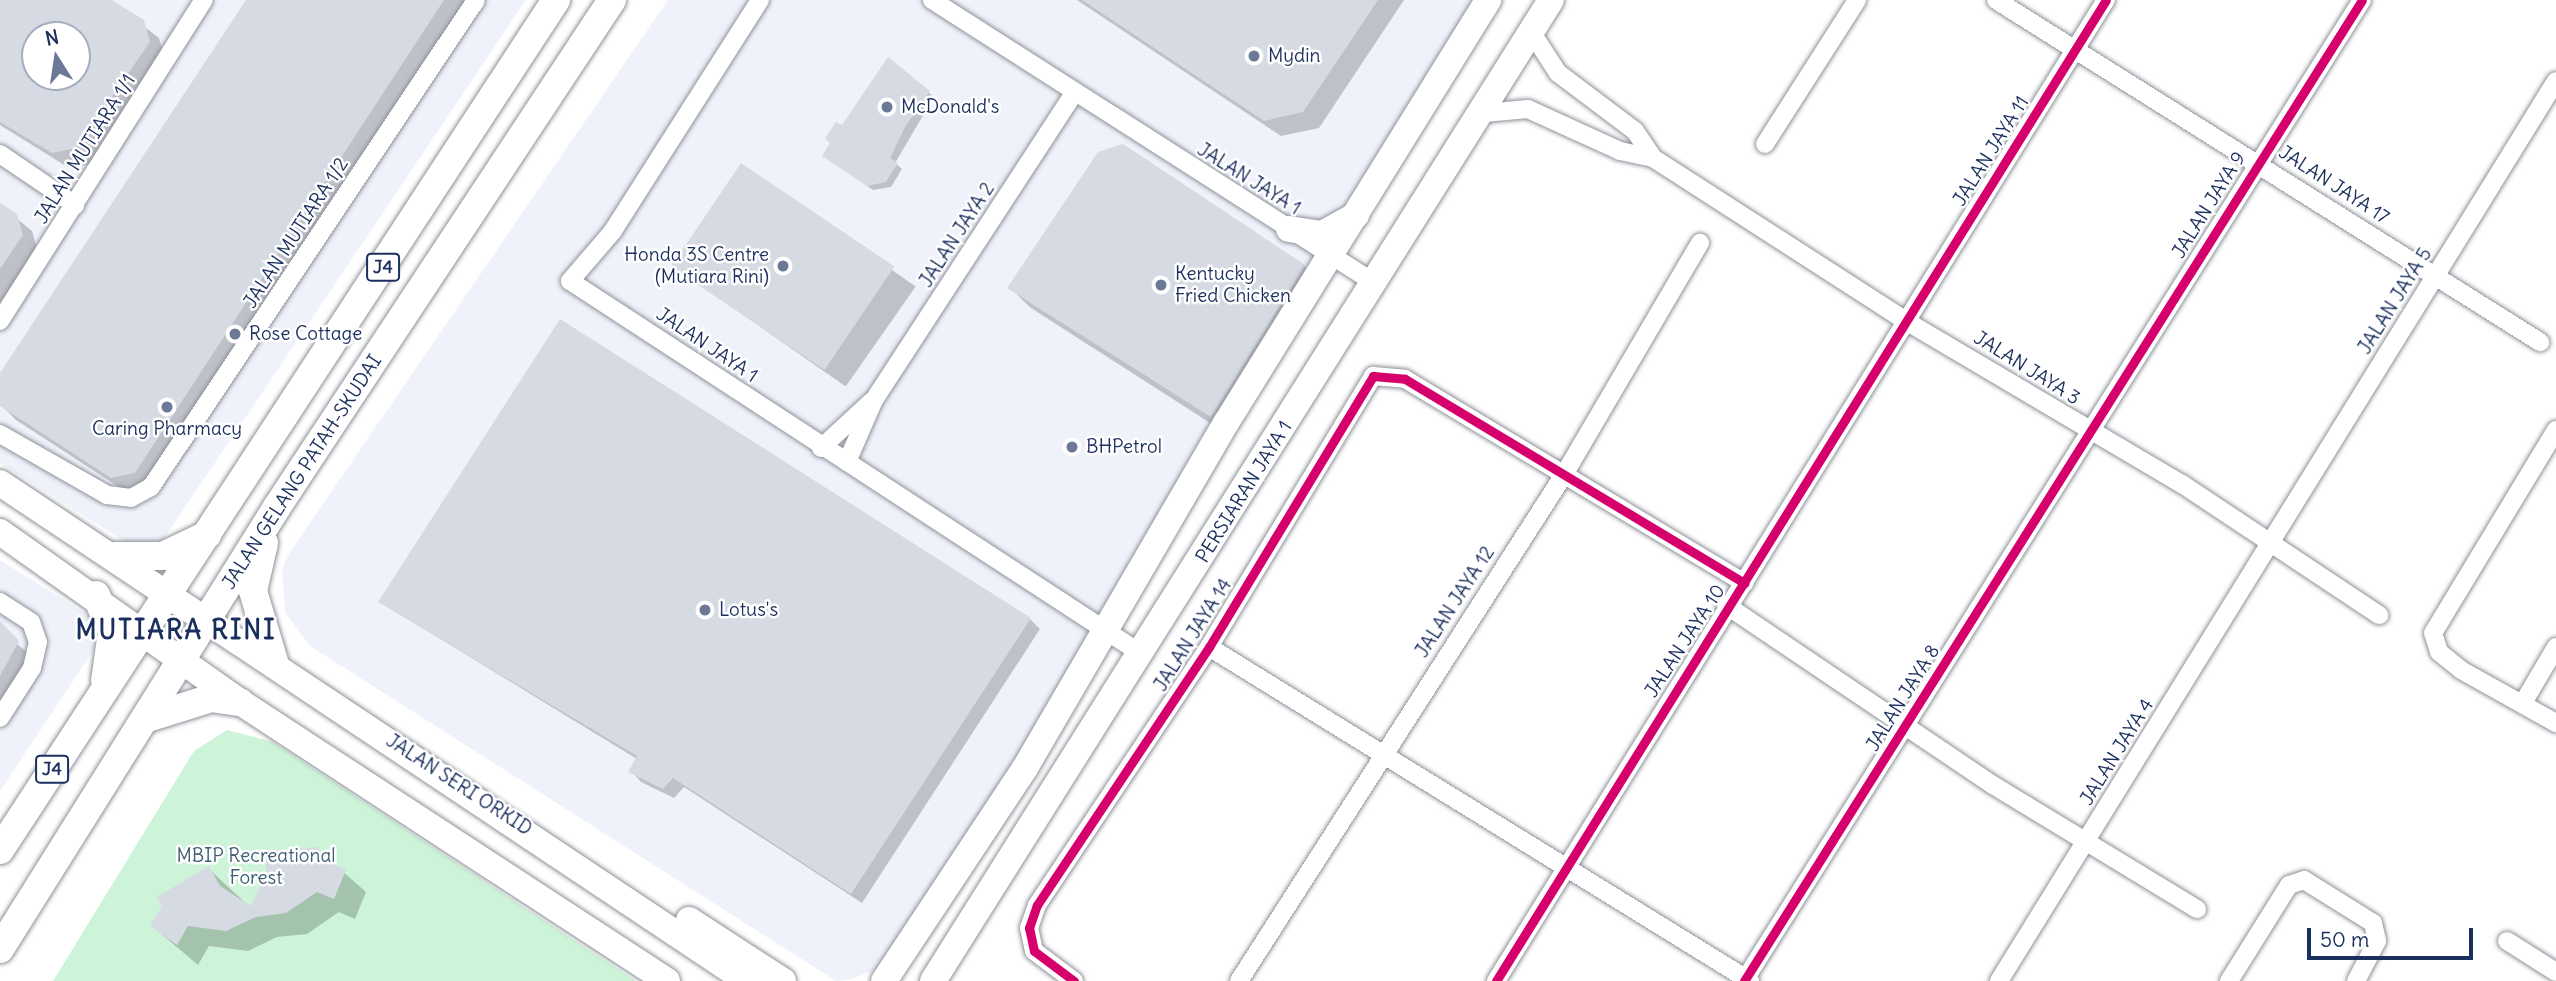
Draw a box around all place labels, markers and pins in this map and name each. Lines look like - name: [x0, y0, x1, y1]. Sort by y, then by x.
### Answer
- place label: Mydin: [1268, 45, 1321, 67]
- marker: Mydin: [1246, 48, 1262, 64]
- place label: McDonald's: [901, 96, 999, 118]
- marker: McDonald's: [879, 99, 895, 115]
- place label: Honda 3S Centre (Mutiara Rini): [624, 244, 769, 288]
- marker: Honda 3S Centre (Mutiara Rini): [775, 258, 791, 274]
- place label: Kentucky Fried Chicken: [1175, 263, 1291, 307]
- marker: Kentucky Fried Chicken: [1153, 277, 1169, 293]
- place label: Rose Cottage: [249, 323, 362, 345]
- marker: Rose Cottage: [227, 326, 243, 342]
- marker: Caring Pharmacy: [159, 399, 175, 415]
- place label: Caring Pharmacy: [92, 418, 242, 440]
- place label: BHPetrol: [1086, 436, 1162, 458]
- marker: BHPetrol: [1064, 439, 1080, 455]
- place label: Lotus's: [719, 599, 778, 621]
- marker: Lotus's: [697, 602, 713, 618]

